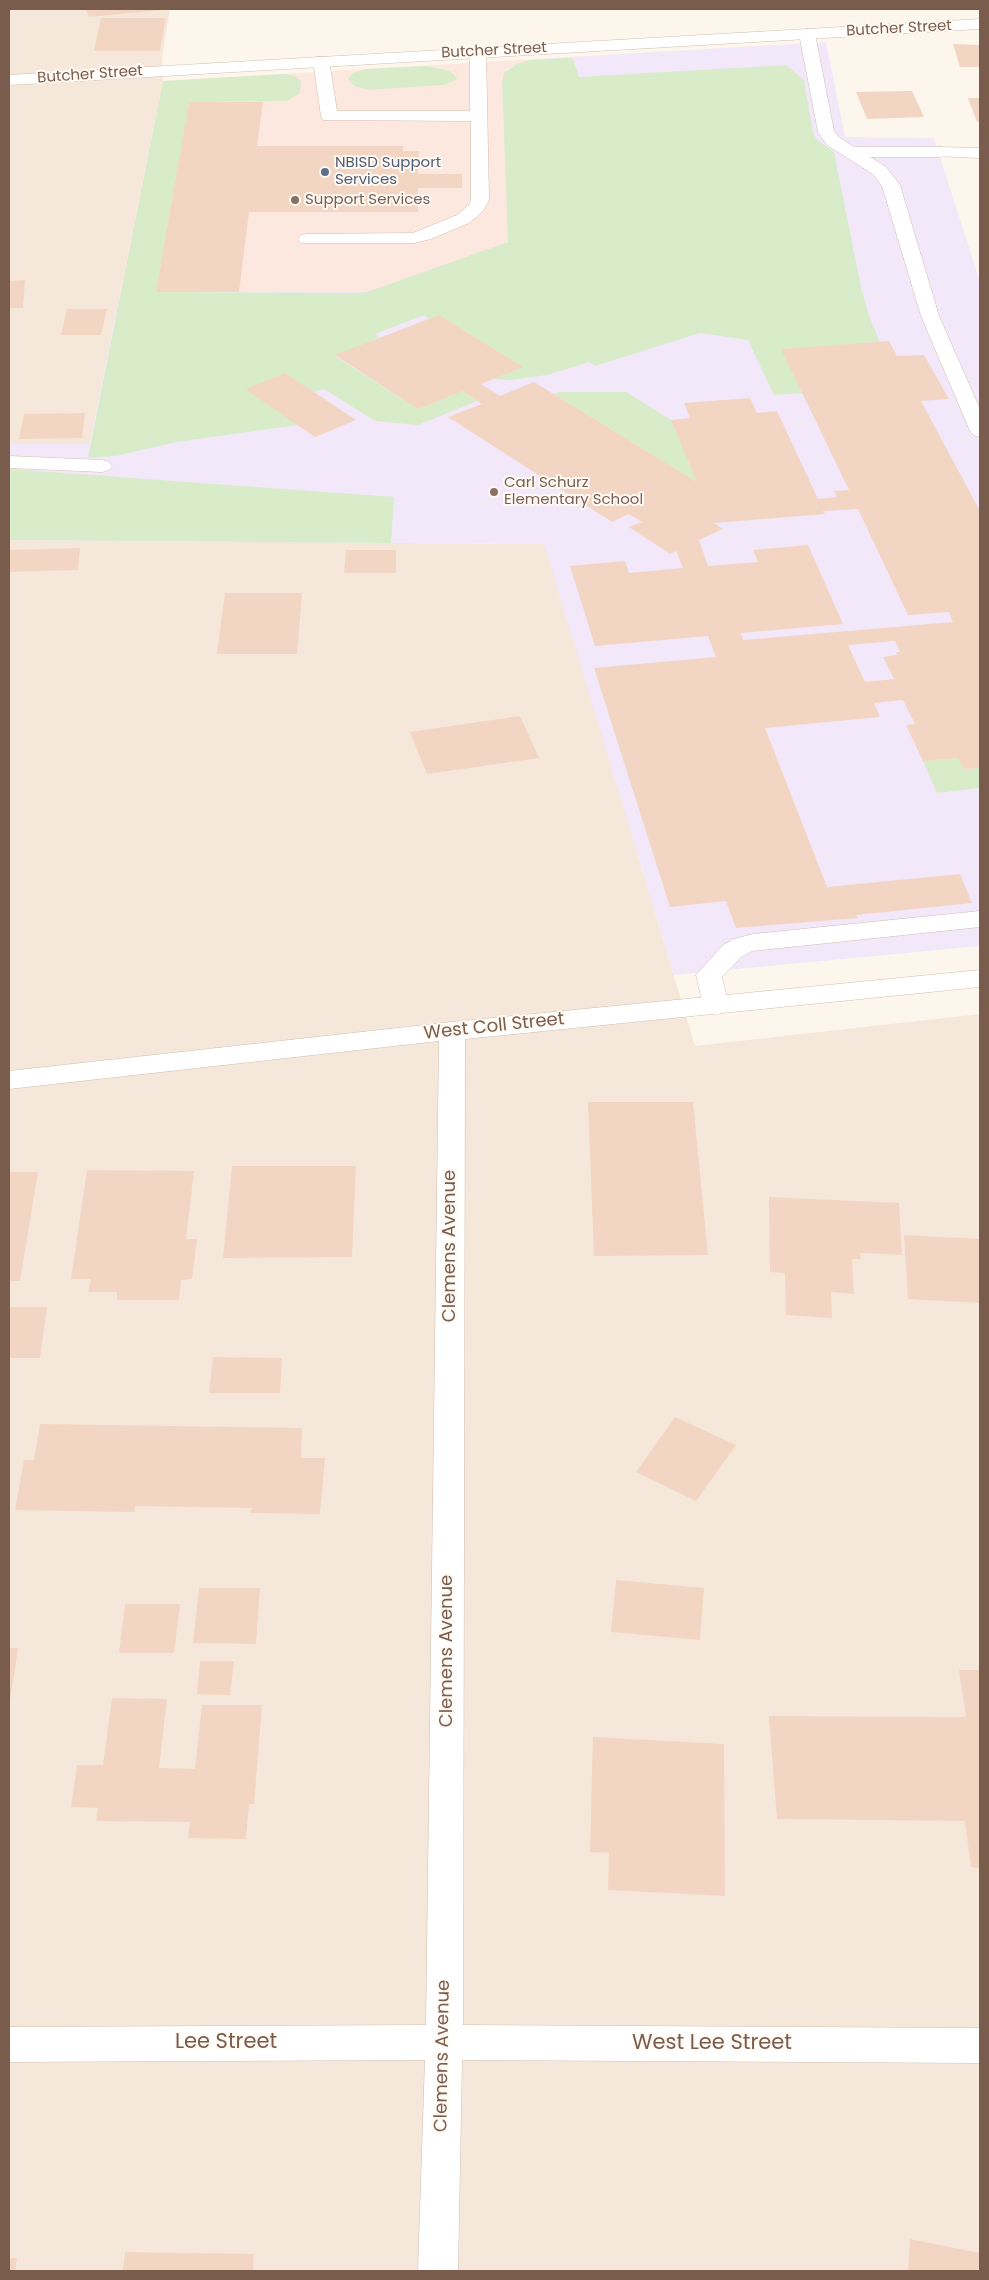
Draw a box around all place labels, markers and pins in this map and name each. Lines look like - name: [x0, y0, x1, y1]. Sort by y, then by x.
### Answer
- place label: NBISD Support Services: [335, 154, 441, 189]
- marker: NBISD Support Services: [319, 166, 331, 178]
- place label: Support Services: [305, 191, 430, 209]
- marker: Support Services: [289, 194, 301, 206]
- place label: Carl Schurz Elementary School: [504, 474, 643, 509]
- marker: Carl Schurz Elementary School: [488, 486, 500, 498]

